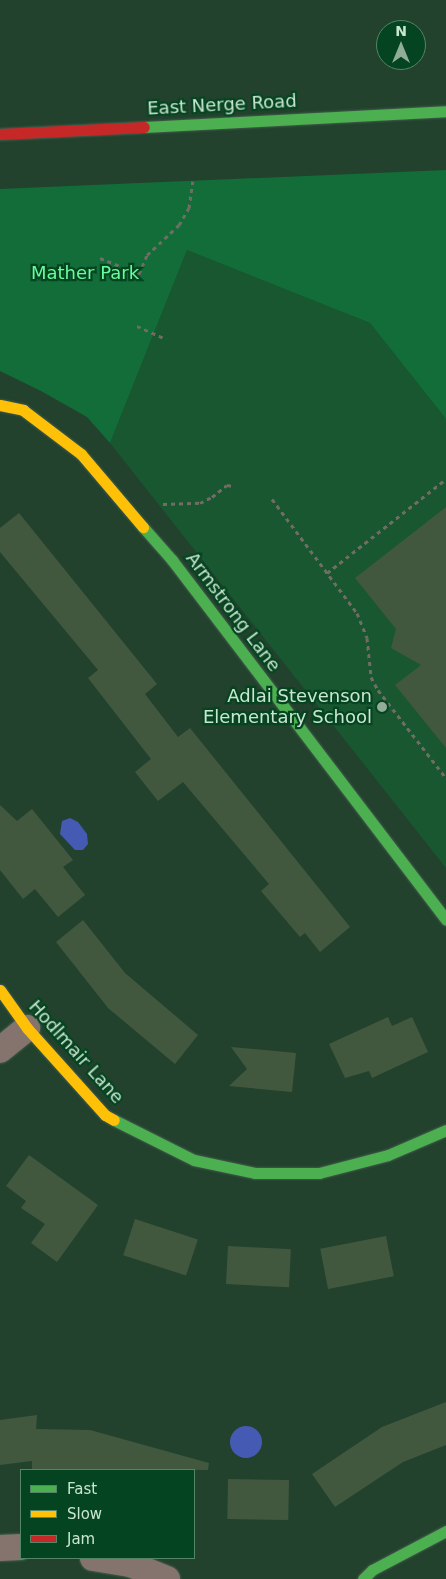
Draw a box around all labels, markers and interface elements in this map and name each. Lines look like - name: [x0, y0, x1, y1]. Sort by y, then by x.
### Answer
- north arrow: [376, 20, 426, 70]
- text: N: [395, 23, 407, 39]
- street label: East Nerge Road: [147, 90, 297, 120]
- park label: Mather Park: [31, 262, 139, 284]
- street label: Armstrong Lane: [181, 548, 285, 676]
- place label: Adlai Stevenson Elementary School: [203, 686, 372, 729]
- marker: Adlai Stevenson Elementary School: [376, 701, 388, 713]
- street label: Hodlmair Lane: [24, 996, 128, 1108]
- legend: [20, 1469, 195, 1559]
- text: Fast: [67, 1480, 97, 1498]
- text: Slow: [67, 1505, 102, 1523]
- text: Jam: [67, 1530, 95, 1548]

